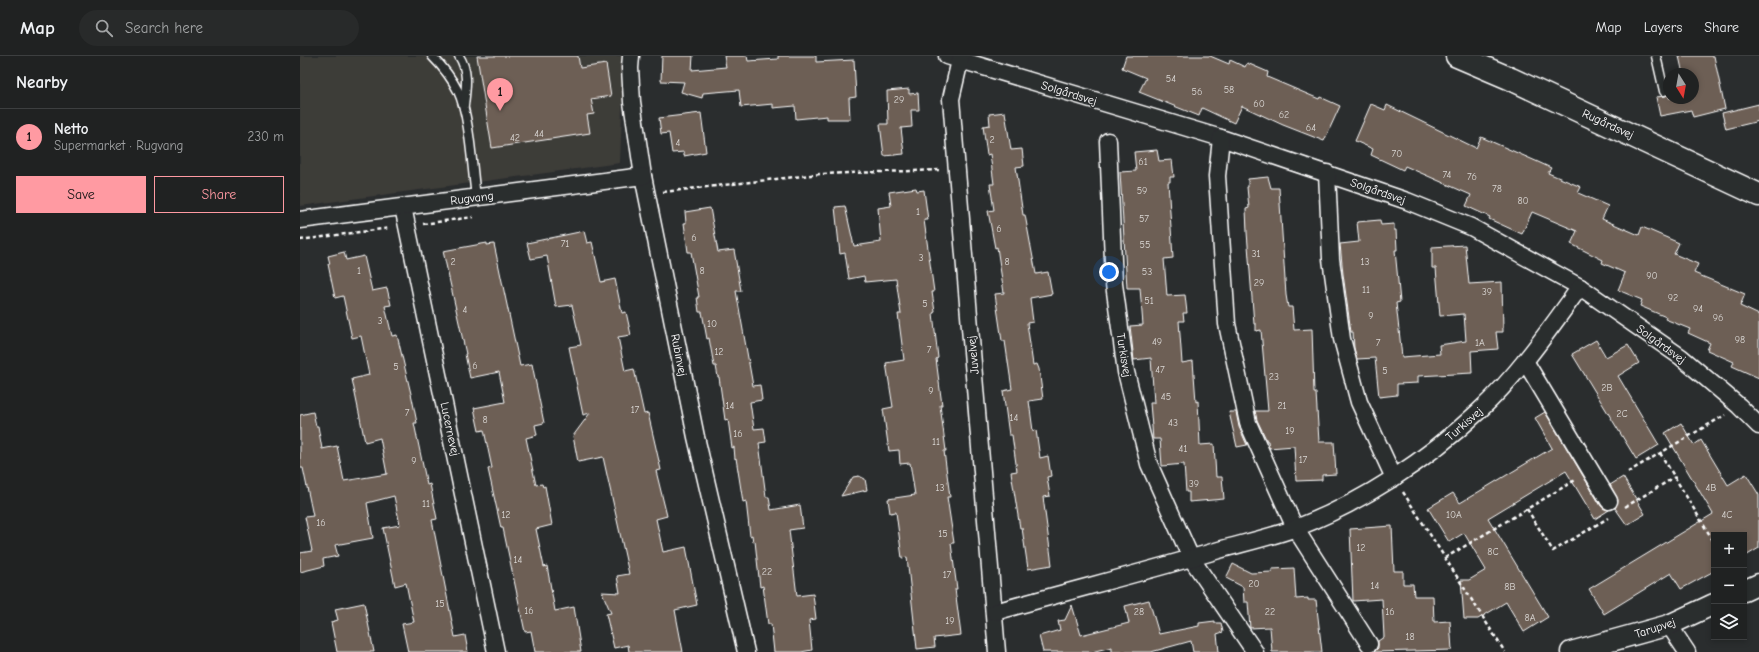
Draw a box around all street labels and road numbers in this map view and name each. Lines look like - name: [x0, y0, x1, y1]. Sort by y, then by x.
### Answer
- street label: Solgårdsvej: [1039, 78, 1099, 108]
- street label: Rugårdsvej: [1580, 106, 1636, 142]
- street label: Solgårdsvej: [1349, 175, 1407, 207]
- street label: Rugvang: [450, 188, 494, 208]
- street label: Solgårdsvej: [1634, 321, 1688, 367]
- street label: Turkisvej: [1114, 332, 1134, 378]
- street label: Rubinvej: [668, 333, 690, 377]
- street label: Juvelvej: [964, 335, 982, 375]
- street label: Lucernevej: [437, 401, 463, 457]
- street label: Turkisvej: [1443, 404, 1485, 444]
- street label: Tarupvej: [1633, 615, 1677, 641]

